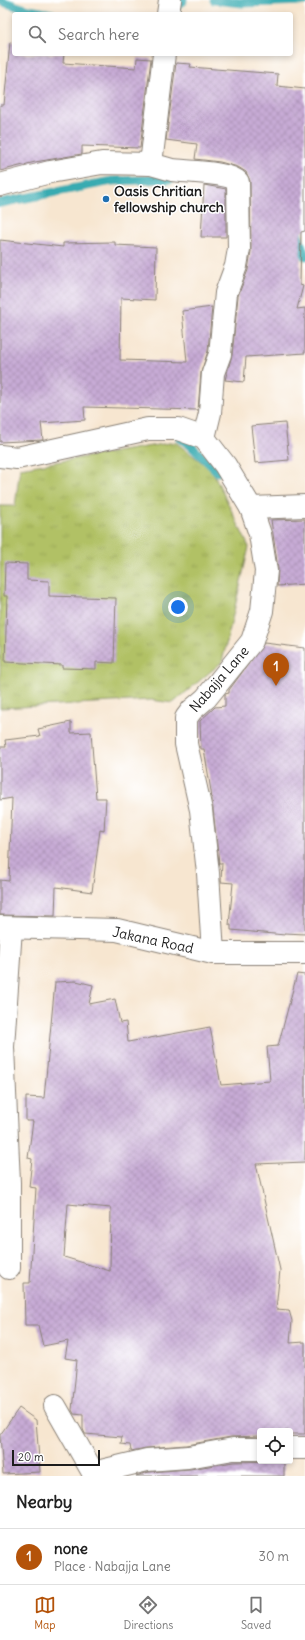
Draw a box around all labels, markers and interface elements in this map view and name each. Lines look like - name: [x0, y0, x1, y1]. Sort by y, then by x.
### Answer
- search box: [12, 12, 293, 56]
- icon: search: [26, 23, 48, 45]
- text: Search here: [58, 25, 139, 44]
- place label: Oasis Chritian fellowship church: [114, 182, 224, 216]
- marker: Oasis Chritian fellowship church: [101, 194, 111, 204]
- your location: [168, 597, 188, 617]
- street label: Nabajja Lane: [185, 642, 253, 716]
- pin: 1: [263, 653, 289, 686]
- street label: Jakana Road: [111, 923, 195, 957]
- map controls: [257, 1428, 293, 1464]
- button: locate: [257, 1428, 293, 1464]
- scale bar: [12, 1448, 100, 1467]
- text: 20 m: [18, 1450, 44, 1464]
- text: Nearby: [16, 1491, 72, 1513]
- text: none: [54, 1539, 88, 1558]
- text: 1: [26, 1548, 32, 1565]
- text: 30 m: [259, 1548, 289, 1565]
- text: Place · Nabajja Lane: [54, 1558, 171, 1575]
- tab: Map: [34, 1594, 56, 1632]
- tab: Directions: [124, 1594, 173, 1632]
- tab: Saved: [241, 1594, 271, 1632]

